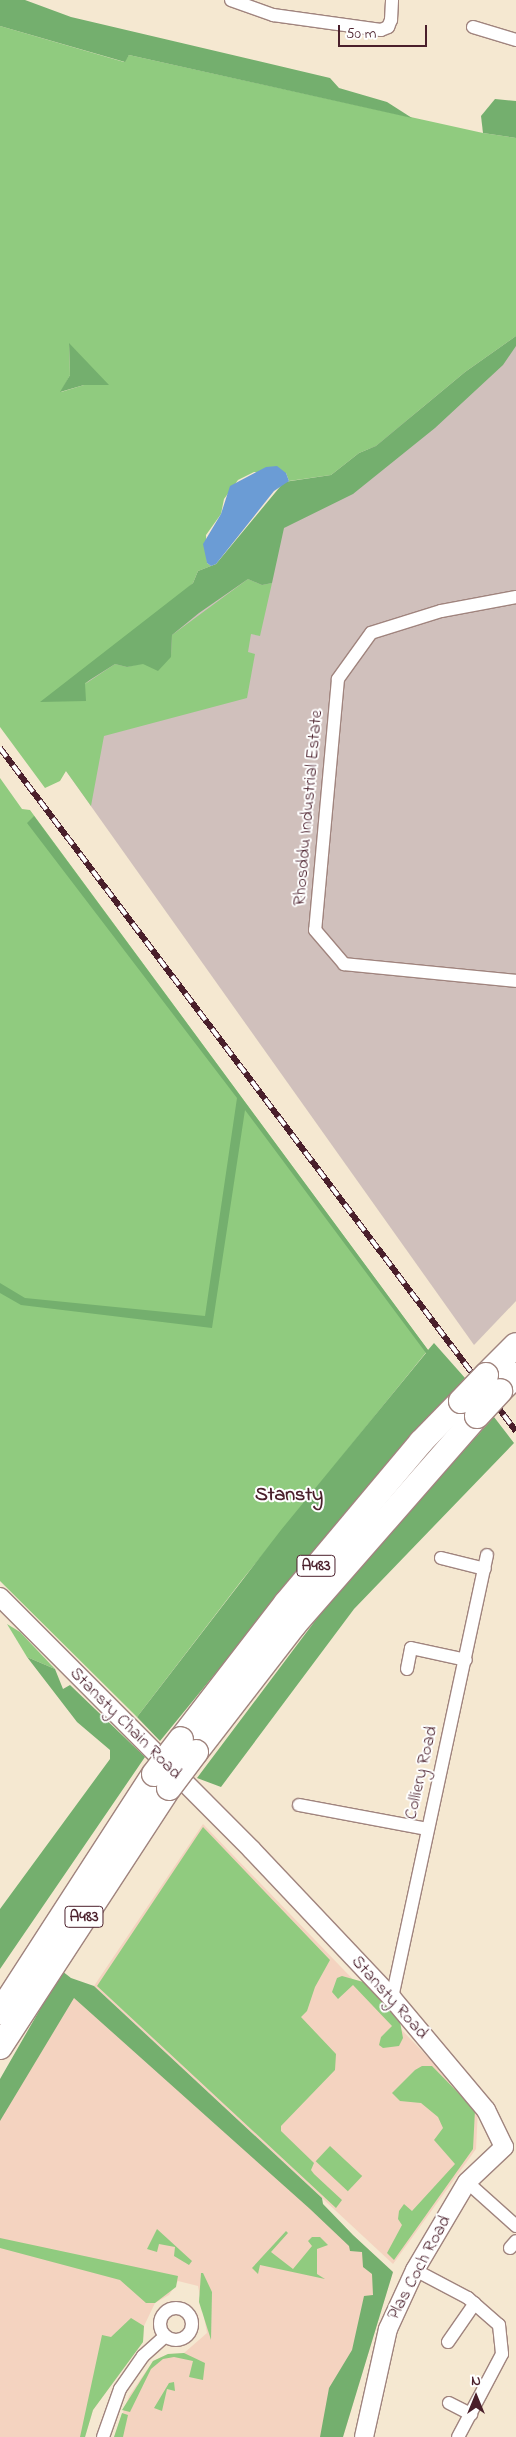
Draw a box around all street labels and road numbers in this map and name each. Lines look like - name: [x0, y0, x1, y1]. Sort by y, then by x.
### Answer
- street label: Rhosddu Industrial Estate: [290, 709, 328, 907]
- road number: A483: [296, 1552, 336, 1580]
- street label: Stansty Chain Road: [64, 1663, 186, 1785]
- street label: Colliery Road: [401, 1724, 443, 1822]
- road number: A483: [64, 1904, 104, 1930]
- street label: Stansty Road: [346, 1952, 432, 2044]
- street label: Plas Coch Road: [383, 2212, 457, 2324]

